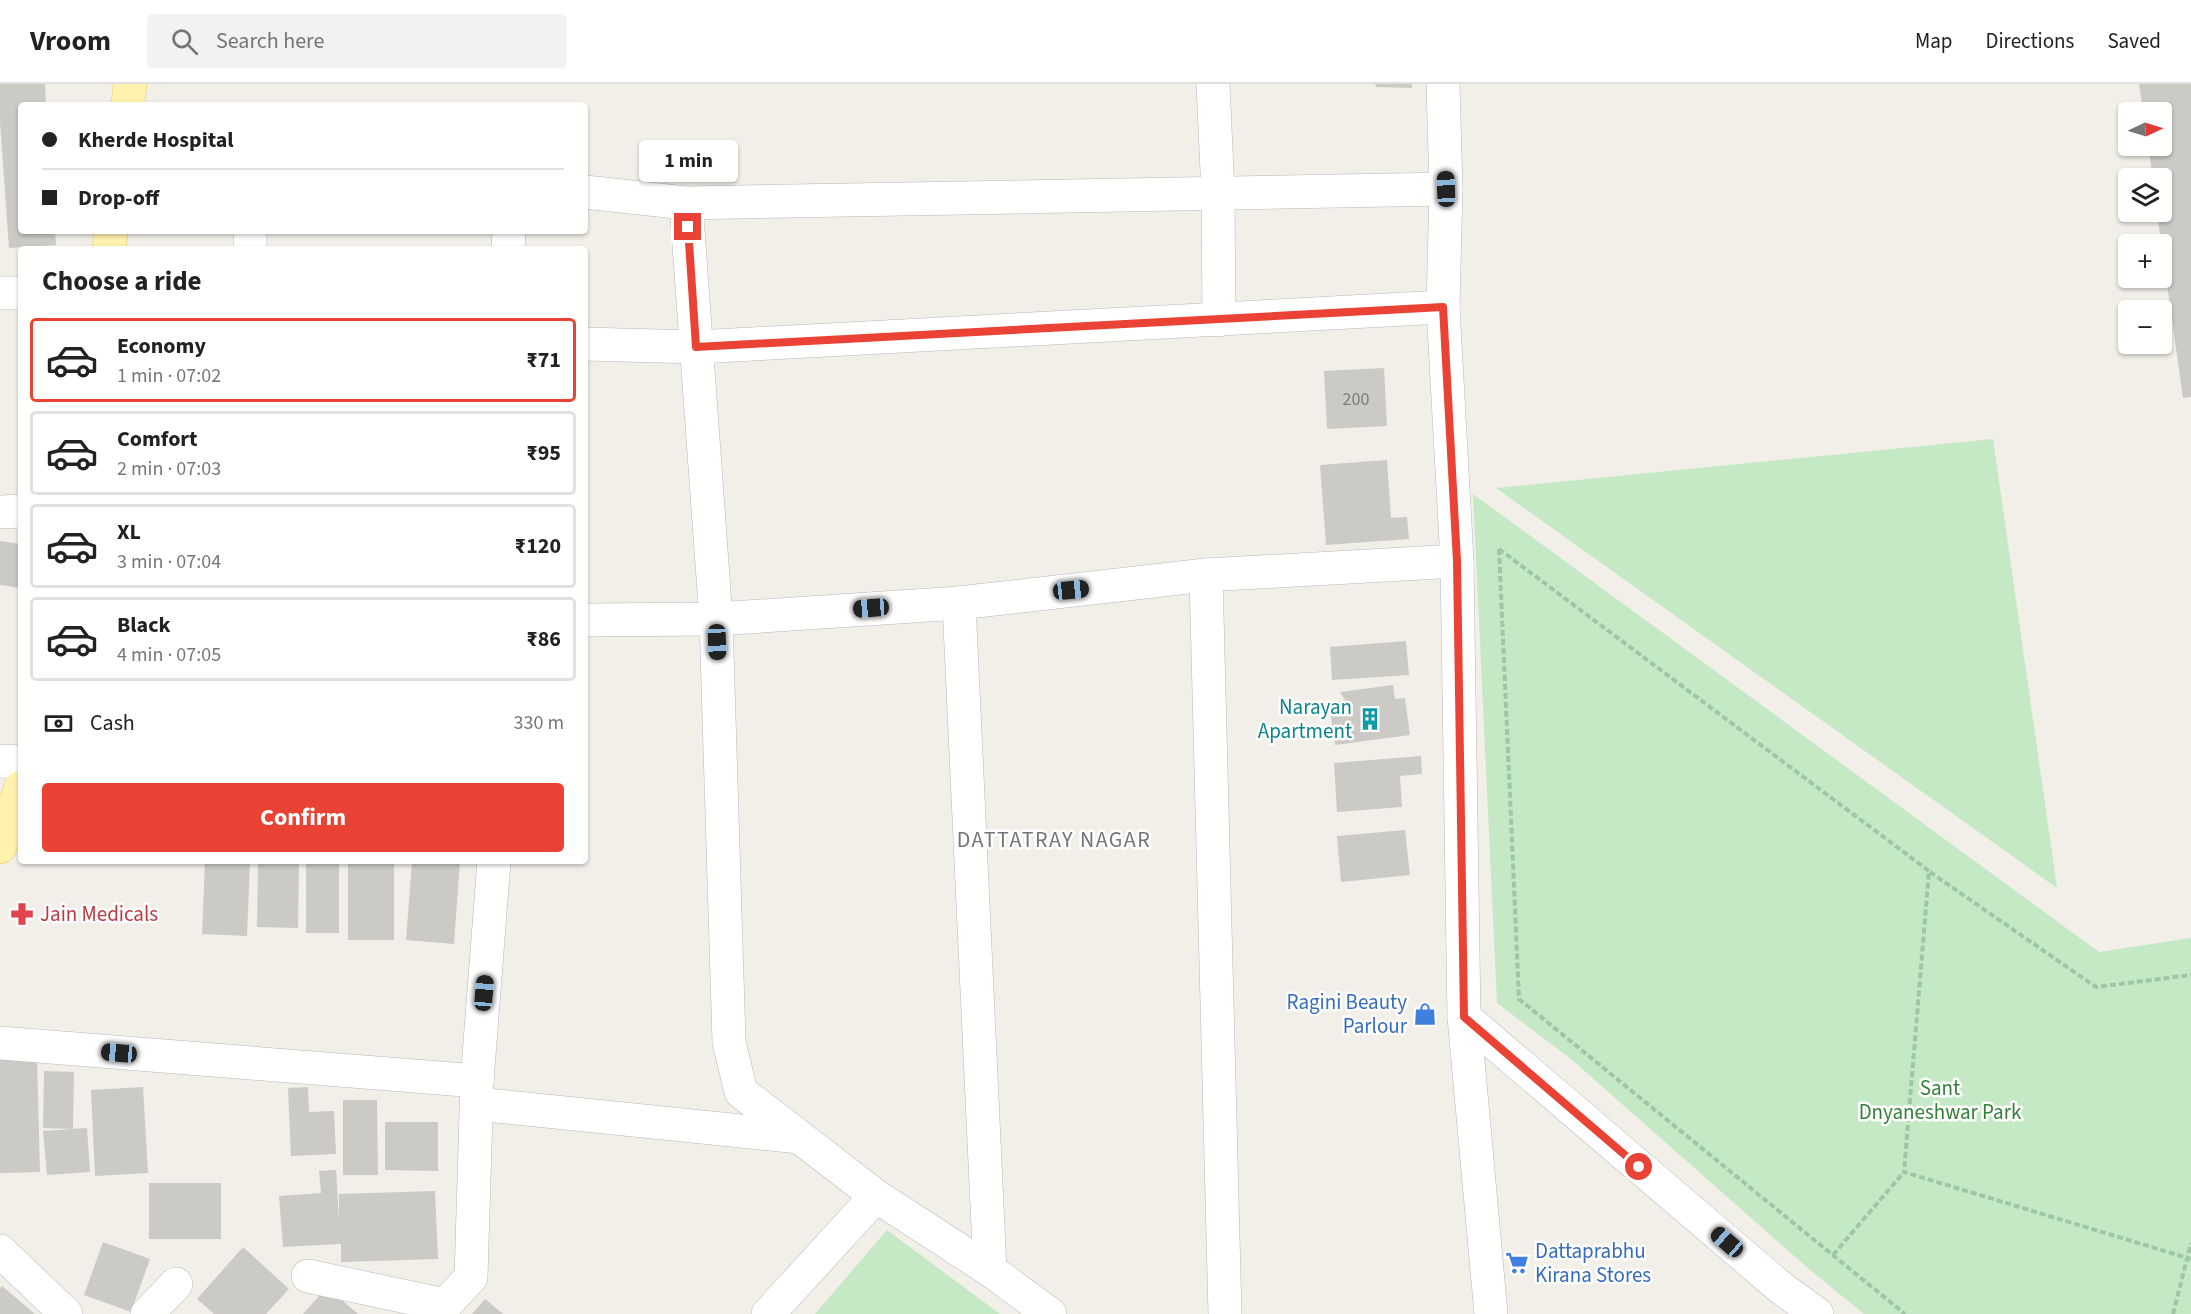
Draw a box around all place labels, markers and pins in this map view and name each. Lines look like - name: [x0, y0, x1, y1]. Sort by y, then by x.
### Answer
- place label: Narayan Apartment: [1258, 692, 1352, 746]
- building icon: Narayan Apartment: [1357, 706, 1383, 732]
- place label: Jain Medicals: [40, 899, 158, 929]
- pharmacy icon: Jain Medicals: [9, 901, 35, 927]
- place label: Ragini Beauty Parlour: [1287, 987, 1408, 1041]
- shop icon: Ragini Beauty Parlour: [1412, 1001, 1438, 1027]
- place label: Dattaprabhu Kirana Stores: [1535, 1236, 1651, 1290]
- supermarket icon: Dattaprabhu Kirana Stores: [1504, 1250, 1530, 1276]

